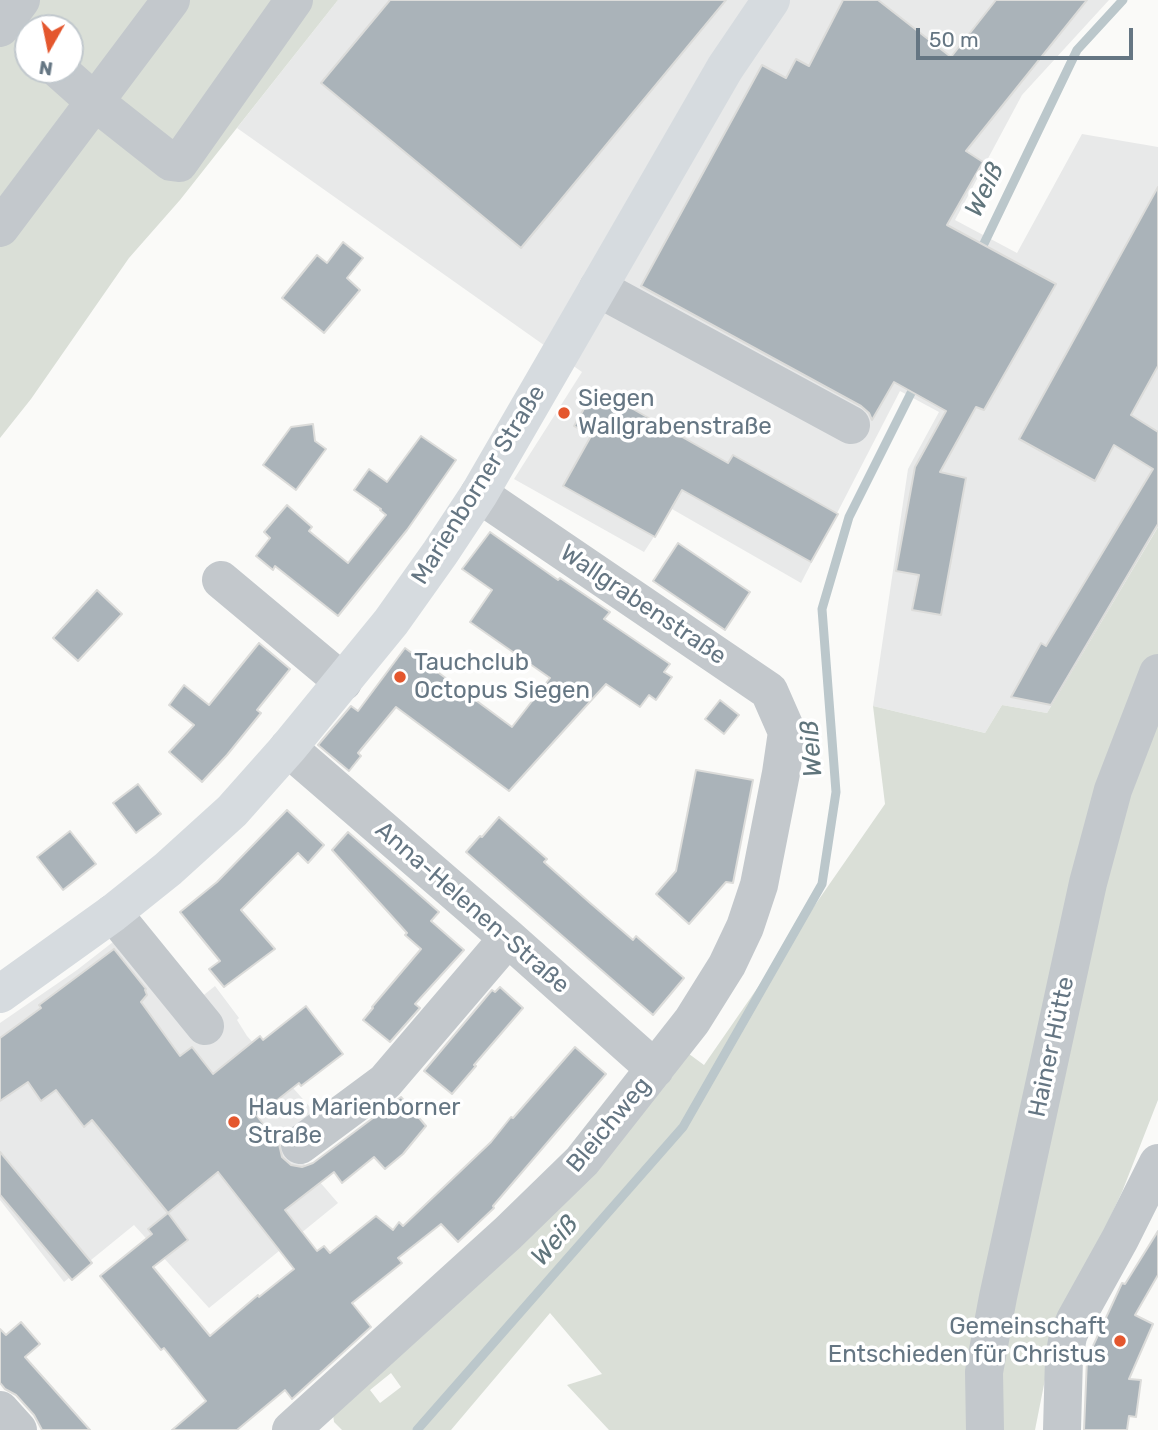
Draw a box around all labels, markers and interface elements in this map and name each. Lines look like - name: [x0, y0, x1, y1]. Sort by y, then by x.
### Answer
- north arrow: [14, 14, 84, 84]
- scale bar: [920, 14, 1137, 58]
- text: 50 m: [929, 27, 979, 52]
- text: N: [37, 56, 55, 81]
- water label: Weiß: [959, 158, 1011, 222]
- street label: Marienborner Straße: [406, 380, 552, 590]
- place label: Siegen Wallgrabenstraße: [578, 385, 772, 441]
- marker: Siegen Wallgrabenstraße: [556, 405, 572, 421]
- street label: Wallgrabenstraße: [555, 539, 731, 671]
- place label: Tauchclub Octopus Siegen: [414, 649, 590, 705]
- marker: Tauchclub Octopus Siegen: [392, 669, 408, 685]
- water label: Weiß: [794, 720, 830, 778]
- street label: Anna-Helenen-Straße: [369, 816, 575, 1000]
- street label: Hainer Hütte: [1023, 974, 1081, 1120]
- street label: Bleichweg: [561, 1072, 657, 1178]
- place label: Haus Marienborner Straße: [248, 1094, 460, 1150]
- marker: Haus Marienborner Straße: [226, 1114, 242, 1130]
- water label: Weiß: [525, 1209, 585, 1273]
- place label: Gemeinschaft Entschieden für Christus: [828, 1313, 1106, 1369]
- marker: Gemeinschaft Entschieden für Christus: [1112, 1333, 1128, 1349]

